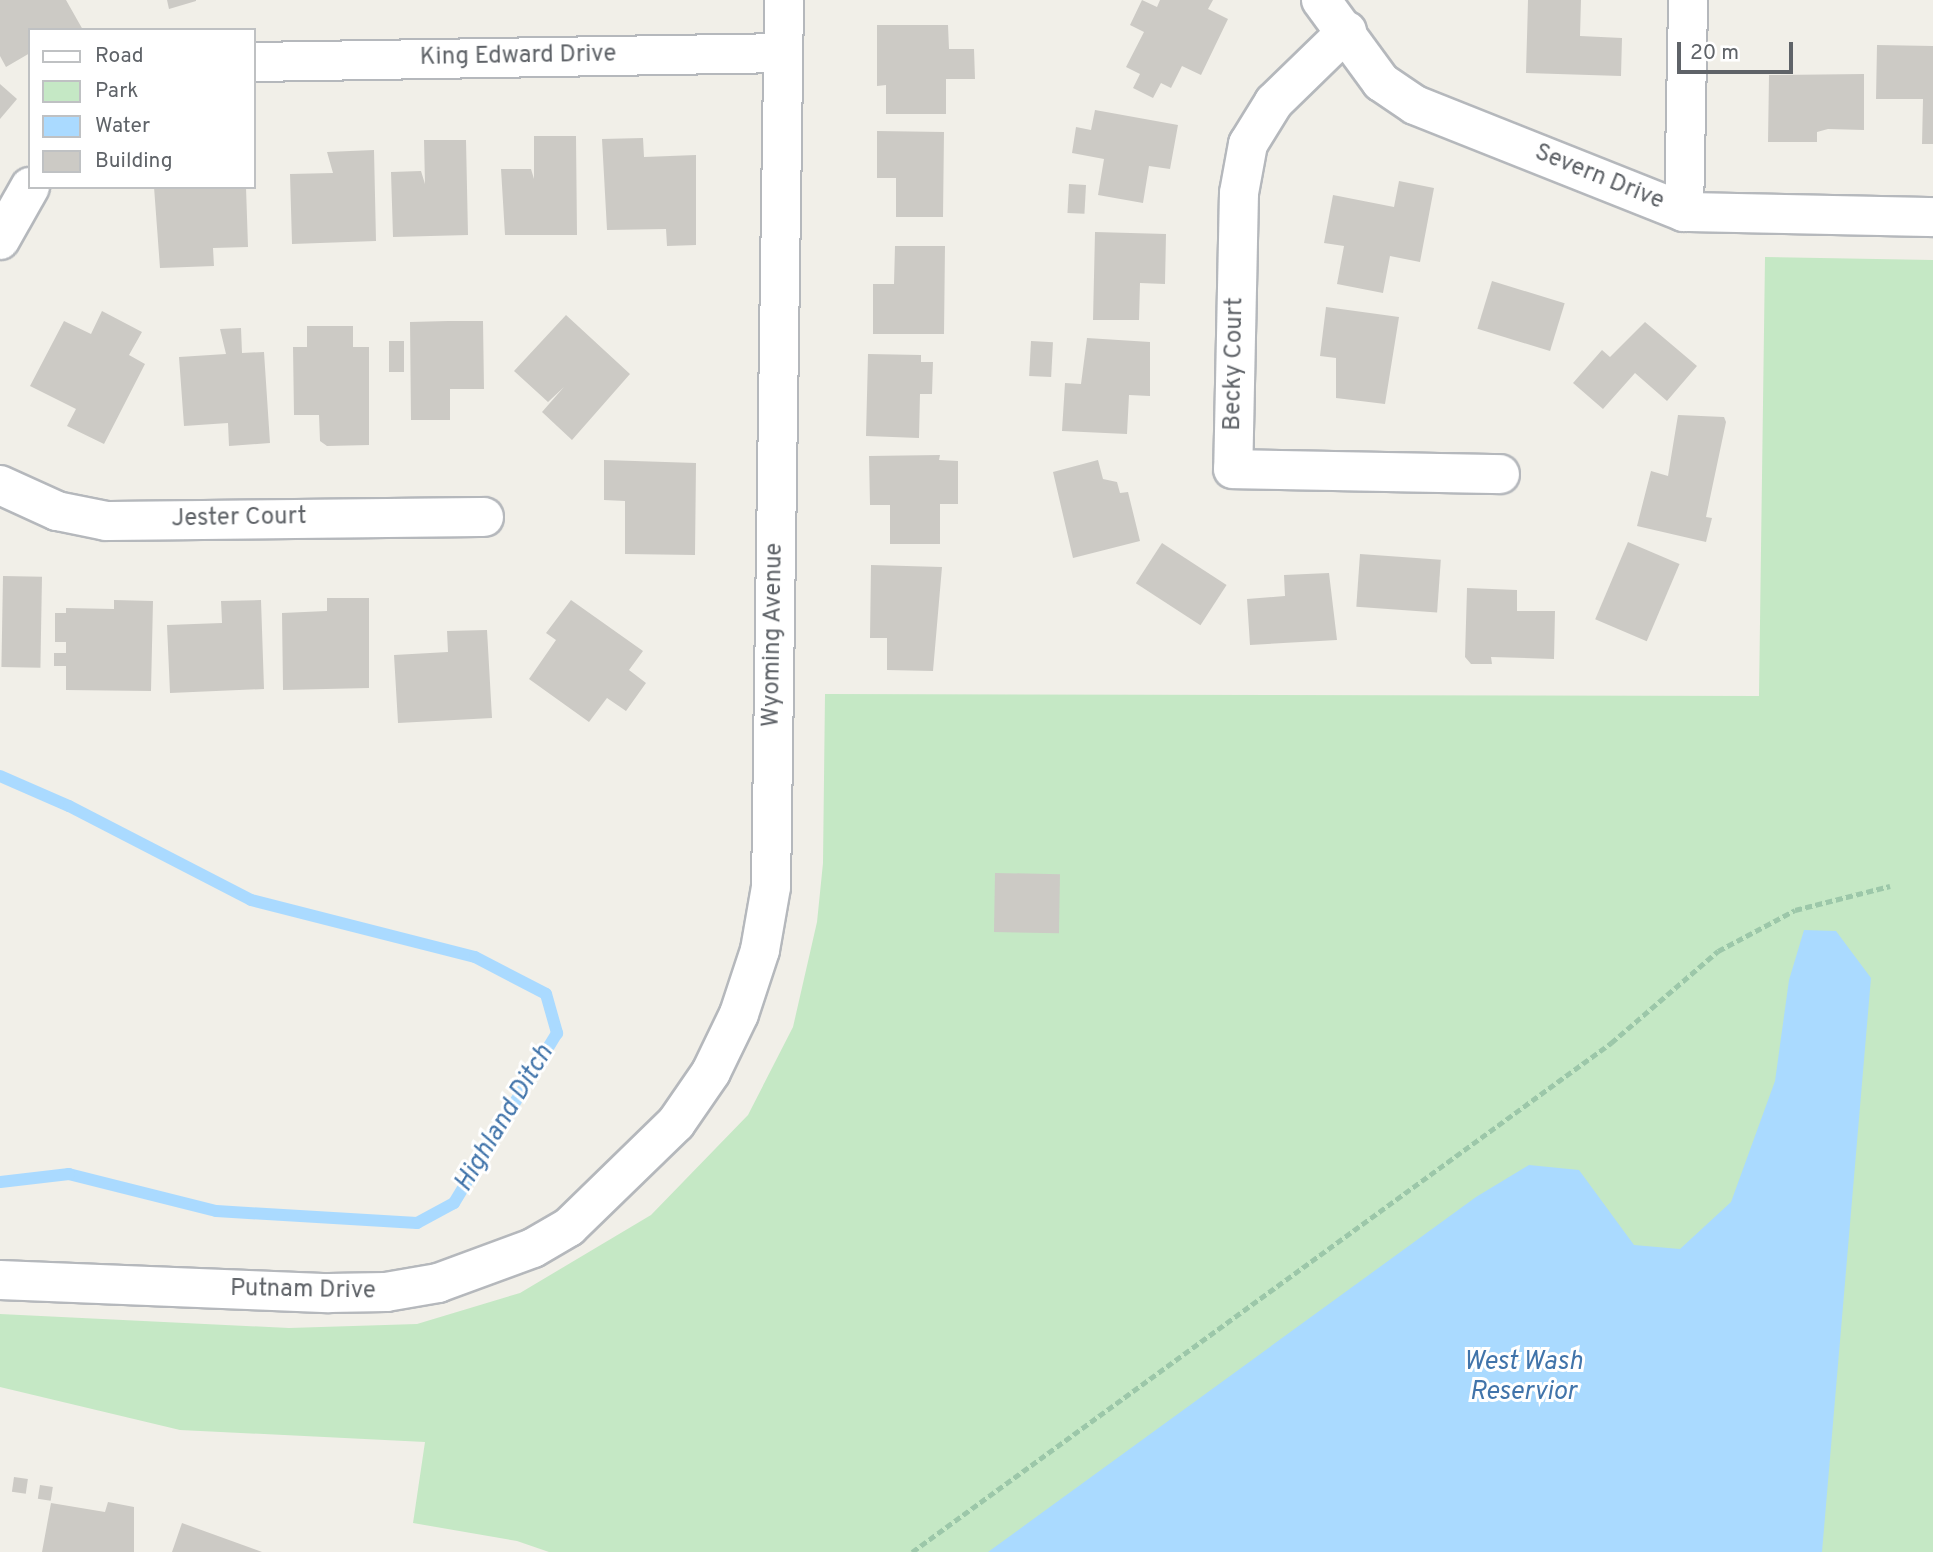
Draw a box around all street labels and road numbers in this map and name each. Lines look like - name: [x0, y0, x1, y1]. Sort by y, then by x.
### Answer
- street label: King Edward Drive: [419, 41, 617, 73]
- street label: Severn Drive: [1530, 139, 1668, 217]
- street label: Becky Court: [1219, 297, 1251, 431]
- street label: Jester Court: [171, 503, 307, 535]
- street label: Wyoming Avenue: [758, 542, 790, 728]
- street label: Putnam Drive: [230, 1275, 376, 1307]

